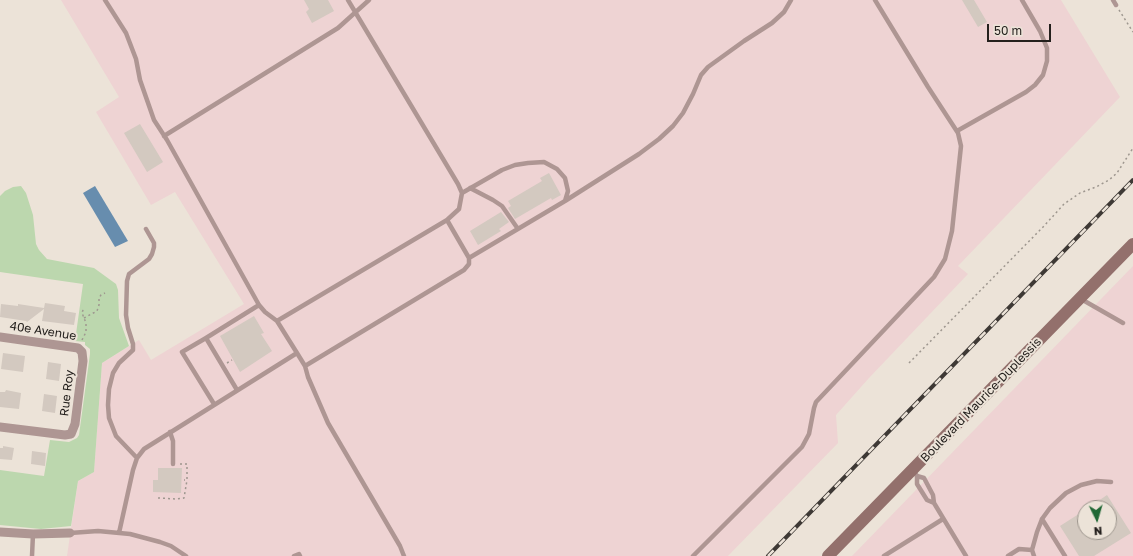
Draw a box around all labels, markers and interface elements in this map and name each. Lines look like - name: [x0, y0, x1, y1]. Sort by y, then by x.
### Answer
- scale bar: [989, 16, 1053, 42]
- text: 50 m: [994, 23, 1022, 38]
- street label: 40e Avenue: [9, 319, 77, 343]
- street label: Boulevard Maurice-Duplessis: [918, 335, 1044, 465]
- street label: Rue Roy: [57, 369, 77, 417]
- north arrow: [1077, 500, 1117, 540]
- text: N: [1093, 525, 1103, 538]

